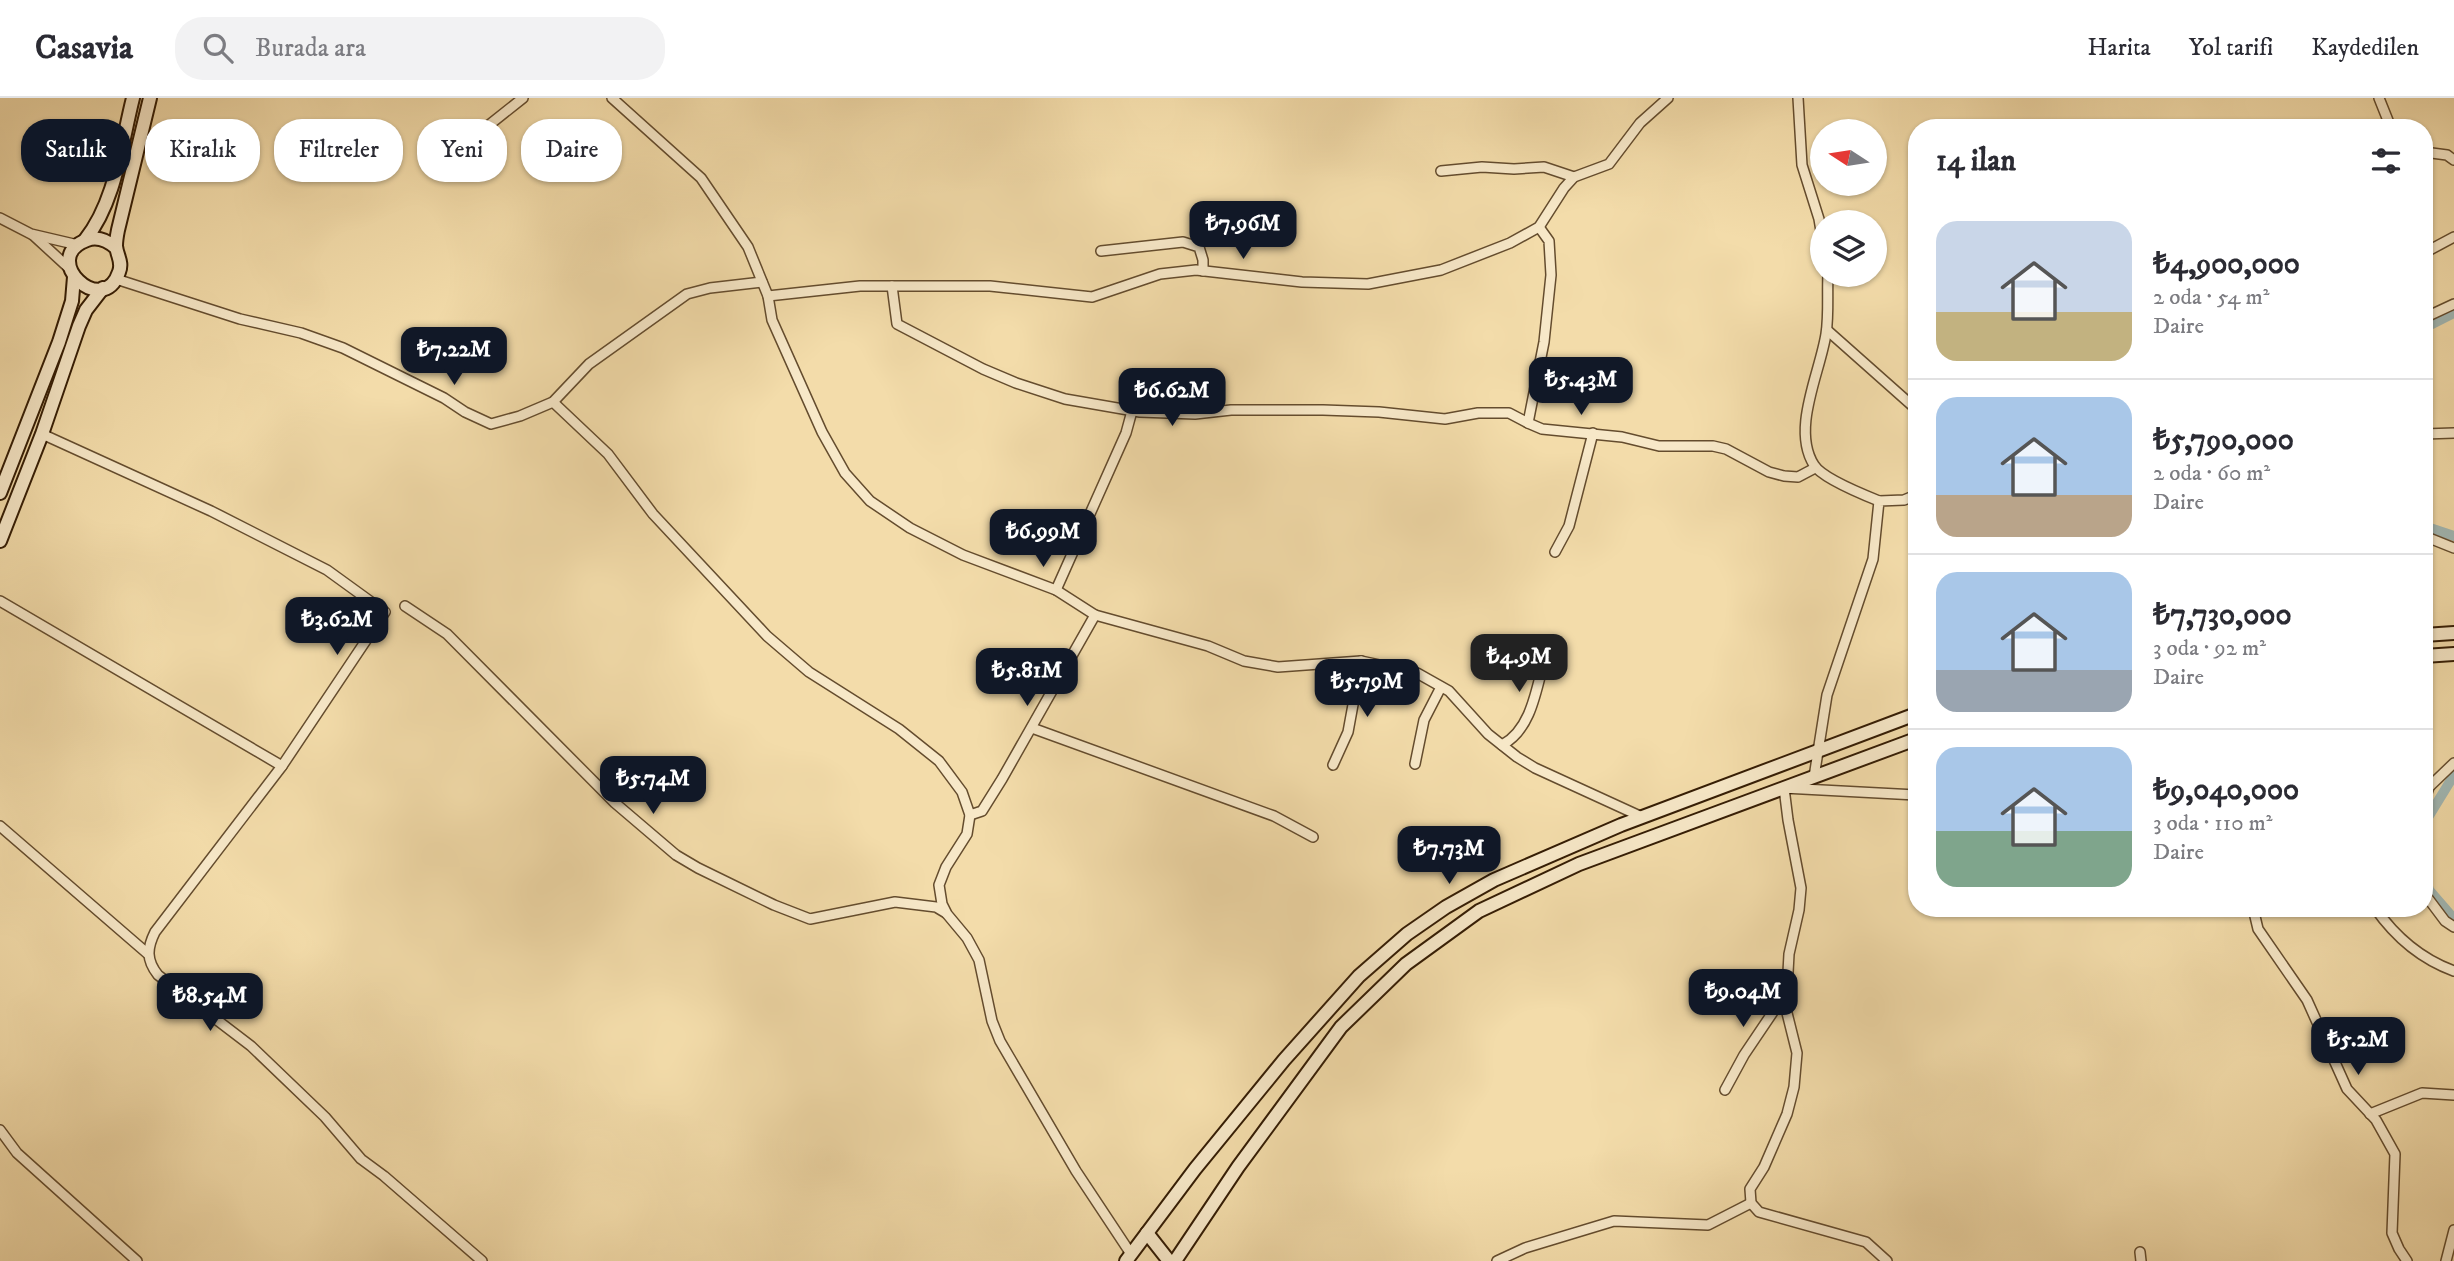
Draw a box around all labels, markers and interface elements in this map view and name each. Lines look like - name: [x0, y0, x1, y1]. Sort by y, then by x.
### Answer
- search box: [175, 17, 665, 80]
- text: Casavia: [35, 28, 133, 69]
- icon: search: [199, 29, 237, 67]
- text: Burada ara: [255, 32, 366, 65]
- text: Harita: [2087, 33, 2151, 63]
- text: Yol tarifi: [2189, 33, 2273, 63]
- text: Kaydedilen: [2311, 33, 2419, 63]
- chip: Satılık: [21, 119, 131, 182]
- chip: Kiralık: [145, 119, 260, 182]
- chip: Filtreler: [274, 119, 403, 182]
- chip: Yeni: [417, 119, 507, 182]
- chip: Daire: [521, 119, 622, 182]
- north arrow: [1810, 119, 1886, 196]
- map controls: [1810, 119, 1887, 287]
- icon: filters: [2367, 142, 2405, 180]
- text: 14 ilan: [1936, 143, 2016, 180]
- pin: ₺7.96M: [1186, 202, 1300, 261]
- text: ₺7.96M: [1205, 209, 1281, 238]
- button: layers: [1810, 210, 1887, 287]
- text: ₺4,900,000: [2153, 246, 2300, 283]
- icon: home: [1992, 249, 2076, 333]
- text: 2 oda · 54 m²: [2153, 283, 2269, 312]
- text: Daire: [2153, 312, 2204, 341]
- pin: ₺7.22M: [397, 328, 511, 387]
- text: ₺7.22M: [417, 335, 491, 364]
- pin: ₺5.43M: [1524, 358, 1638, 417]
- text: ₺5.43M: [1545, 365, 1617, 394]
- pin: ₺6.62M: [1115, 368, 1229, 428]
- text: ₺6.62M: [1135, 376, 1209, 405]
- text: ₺5,790,000: [2153, 422, 2294, 459]
- icon: home: [1992, 425, 2076, 509]
- text: 2 oda · 60 m²: [2153, 459, 2270, 488]
- text: Daire: [2153, 488, 2204, 517]
- pin: ₺6.99M: [986, 510, 1100, 569]
- text: ₺6.99M: [1006, 517, 1080, 546]
- text: ₺7,730,000: [2153, 597, 2292, 634]
- pin: ₺3.62M: [280, 598, 394, 657]
- icon: home: [1992, 600, 2076, 684]
- text: ₺3.62M: [301, 605, 373, 634]
- pin: ₺4.9M: [1470, 634, 1568, 694]
- text: 3 oda · 92 m²: [2153, 634, 2266, 663]
- text: ₺4.9M: [1487, 642, 1551, 671]
- pin: ₺5.81M: [970, 648, 1084, 708]
- text: ₺5.81M: [992, 656, 1062, 685]
- pin: ₺5.79M: [1310, 660, 1424, 719]
- text: Daire: [2153, 663, 2204, 692]
- text: ₺5.79M: [1331, 667, 1403, 696]
- pin: ₺5.74M: [596, 756, 710, 816]
- text: ₺5.74M: [616, 764, 690, 793]
- text: ₺9,040,000: [2153, 772, 2299, 809]
- icon: home: [1992, 775, 2076, 859]
- text: 3 oda · 110 m²: [2153, 809, 2273, 838]
- pin: ₺7.73M: [1392, 826, 1506, 886]
- text: ₺7.73M: [1414, 834, 1484, 863]
- text: Daire: [2153, 838, 2204, 867]
- pin: ₺9.04M: [1686, 970, 1800, 1029]
- pin: ₺8.54M: [153, 974, 267, 1033]
- text: ₺9.04M: [1705, 977, 1781, 1006]
- text: ₺8.54M: [173, 981, 247, 1010]
- pin: ₺5.2M: [2309, 1018, 2407, 1077]
- text: ₺5.2M: [2327, 1025, 2389, 1054]

